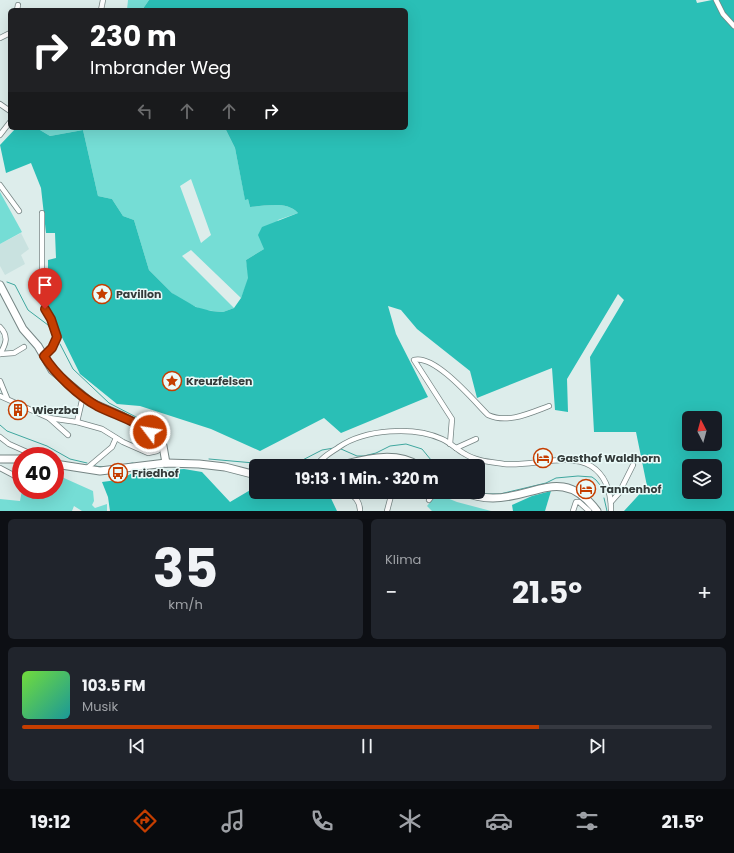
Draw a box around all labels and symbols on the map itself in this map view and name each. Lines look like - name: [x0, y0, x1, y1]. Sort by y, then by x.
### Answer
- pin: [28, 268, 62, 309]
- place icon: Pavillon: [91, 283, 113, 305]
- place label: Pavillon: [116, 286, 161, 302]
- place icon: Kreuzfelsen: [161, 370, 183, 392]
- place label: Kreuzfelsen: [186, 373, 252, 389]
- building icon: Wierzba: [7, 399, 29, 421]
- place label: Wierzba: [32, 402, 79, 418]
- position arrow: [129, 411, 171, 453]
- north arrow: [682, 411, 722, 451]
- speed limit sign: 40: [12, 447, 64, 499]
- hotel icon: Gasthof Waldhorn: [532, 447, 554, 469]
- place label: Gasthof Waldhorn: [557, 450, 660, 466]
- bus stop icon: Friedhof: [107, 462, 129, 484]
- place label: Friedhof: [132, 465, 179, 481]
- hotel icon: Tannenhof: [575, 478, 597, 500]
- place label: Tannenhof: [600, 481, 661, 497]

